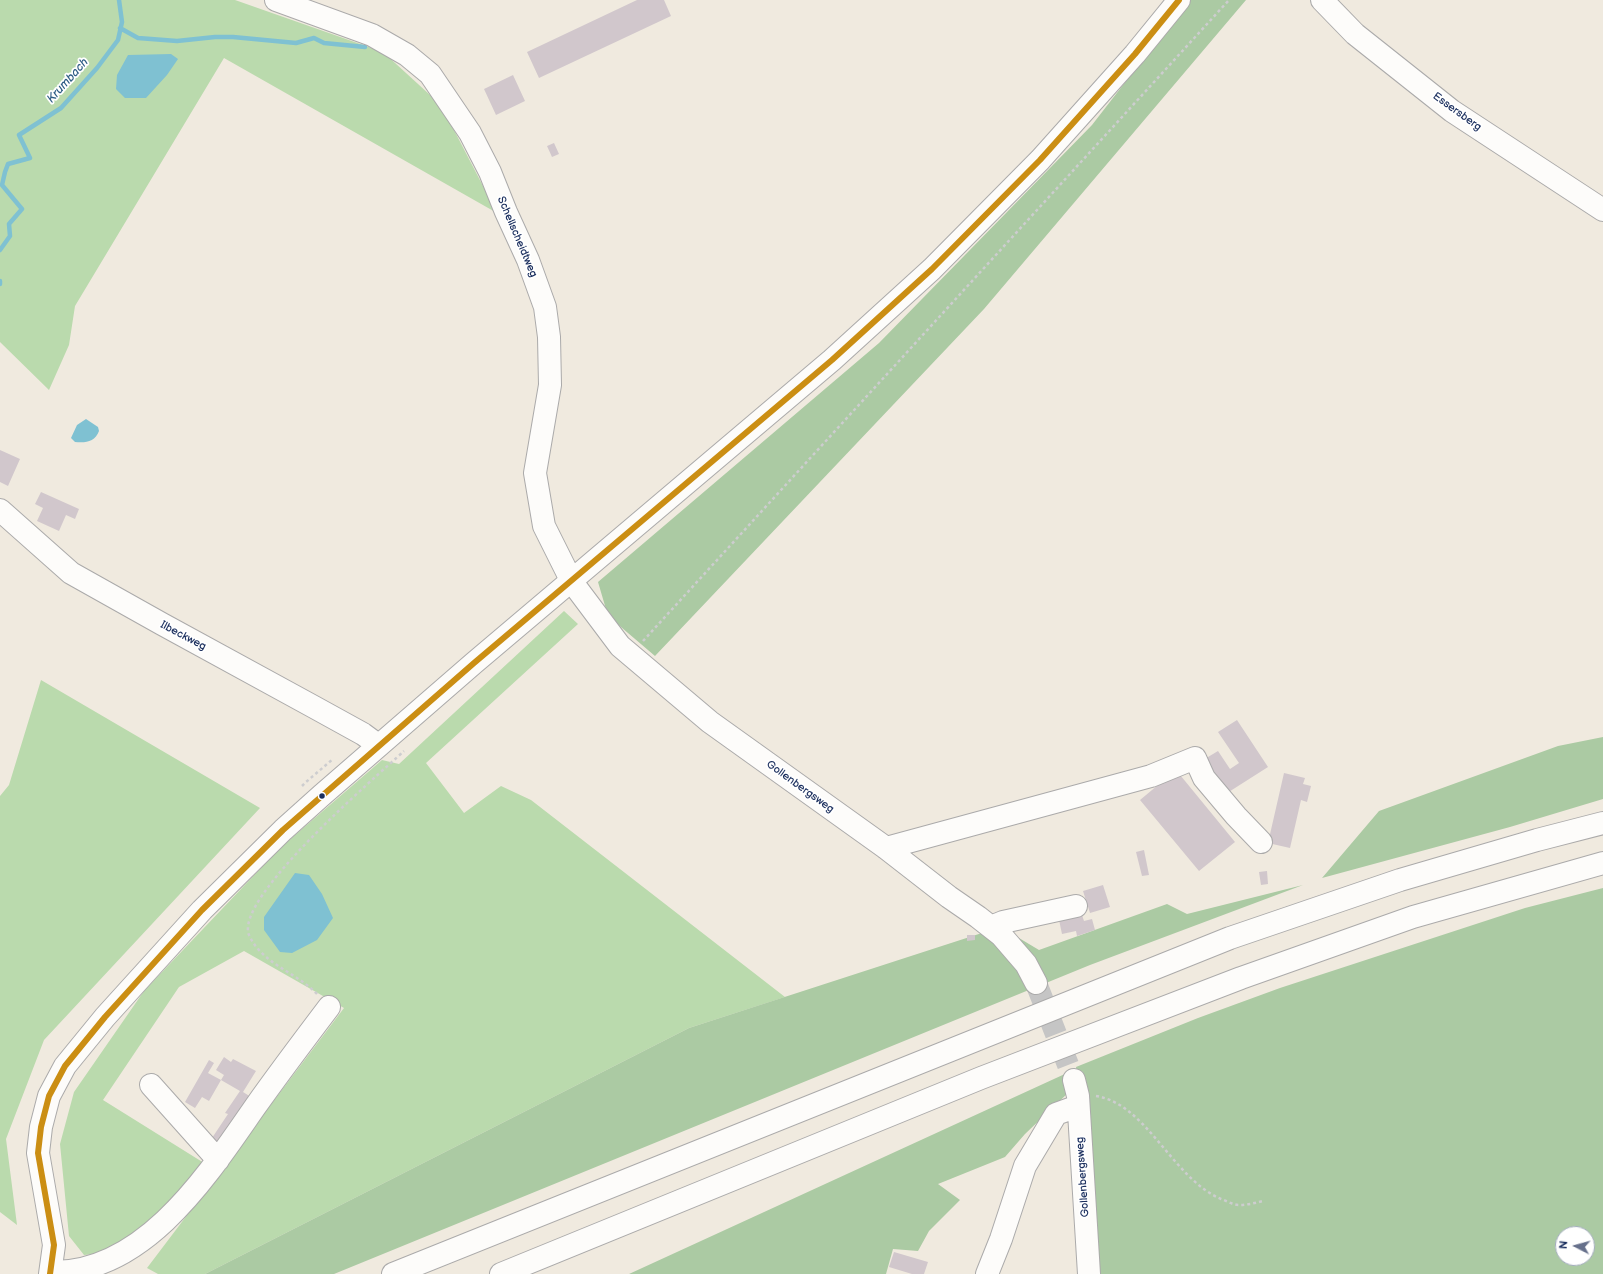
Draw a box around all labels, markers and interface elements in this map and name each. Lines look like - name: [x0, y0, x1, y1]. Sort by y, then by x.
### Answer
- water label: Krumbach: [44, 56, 92, 106]
- street label: Essersberg: [1430, 90, 1484, 134]
- street label: Schellscheidtweg: [494, 195, 540, 279]
- street label: Ilbeckweg: [158, 618, 208, 654]
- street label: Gollenbergsweg: [764, 758, 836, 816]
- unlabelled marker: [317, 791, 327, 801]
- street label: Gollenbergsweg: [1074, 1136, 1092, 1218]
- north arrow: [1555, 1226, 1595, 1266]
- text: N: [1557, 1240, 1570, 1250]

